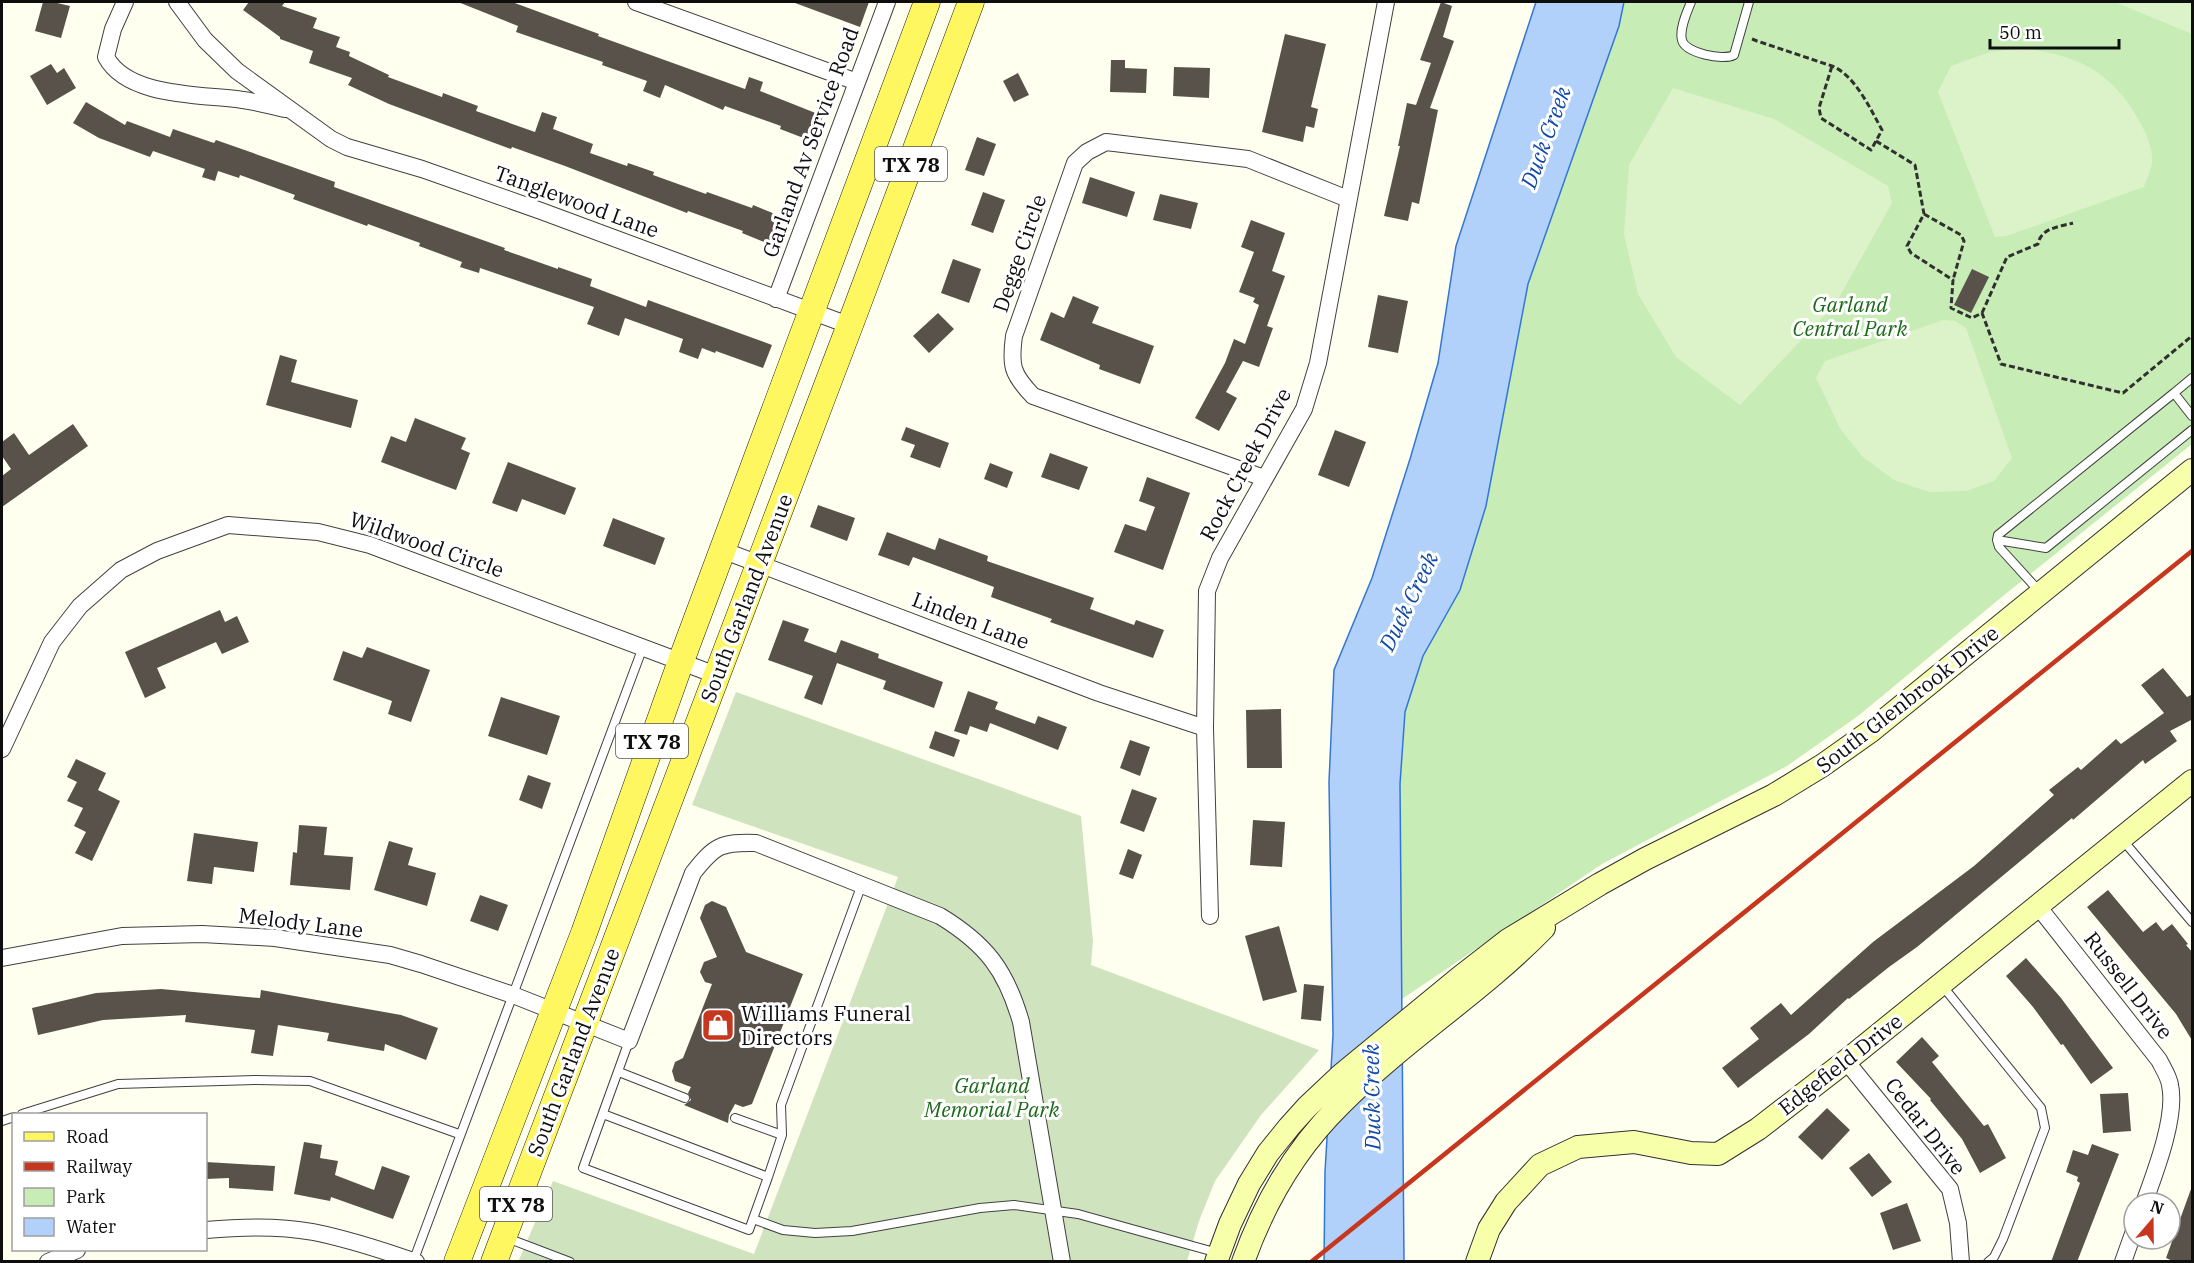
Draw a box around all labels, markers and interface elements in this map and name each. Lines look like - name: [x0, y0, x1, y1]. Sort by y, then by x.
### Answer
- scale bar: [1990, 12, 2119, 50]
- text: 50 m: [1999, 21, 2042, 44]
- street label: Garland Av Service Road: [755, 23, 865, 261]
- water label: Duck Creek: [1513, 82, 1577, 193]
- road number: TX 78: [875, 147, 947, 181]
- street label: Tanglewood Lane: [491, 158, 663, 244]
- street label: Degge Circle: [986, 190, 1052, 316]
- park label: Garland Central Park: [1792, 290, 1908, 342]
- street label: Rock Creek Drive: [1193, 383, 1297, 545]
- street label: South Garland Avenue: [693, 490, 799, 706]
- street label: Wildwood Circle: [346, 504, 508, 584]
- water label: Duck Creek: [1371, 547, 1444, 656]
- street label: Linden Lane: [908, 585, 1034, 655]
- street label: South Glenbrook Drive: [1810, 619, 2004, 779]
- road number: TX 78: [616, 724, 688, 758]
- street label: Melody Lane: [237, 900, 365, 944]
- street label: Russell Drive: [2078, 926, 2180, 1044]
- street label: South Garland Avenue: [520, 944, 626, 1160]
- place label: Williams Funeral Directors: [741, 999, 911, 1051]
- shop icon: Williams Funeral Directors: [700, 1007, 736, 1043]
- street label: Edgefield Drive: [1772, 1007, 1908, 1121]
- water label: Duck Creek: [1356, 1043, 1386, 1151]
- park label: Garland Memorial Park: [923, 1071, 1061, 1123]
- street label: Cedar Drive: [1879, 1072, 1973, 1180]
- legend: [12, 1113, 207, 1251]
- text: Road: [66, 1125, 109, 1148]
- text: Railway: [66, 1155, 132, 1178]
- text: Park: [66, 1185, 106, 1208]
- road number: TX 78: [480, 1187, 552, 1221]
- north arrow: [2122, 1191, 2182, 1251]
- text: N: [2148, 1195, 2166, 1218]
- text: Water: [66, 1215, 116, 1238]

